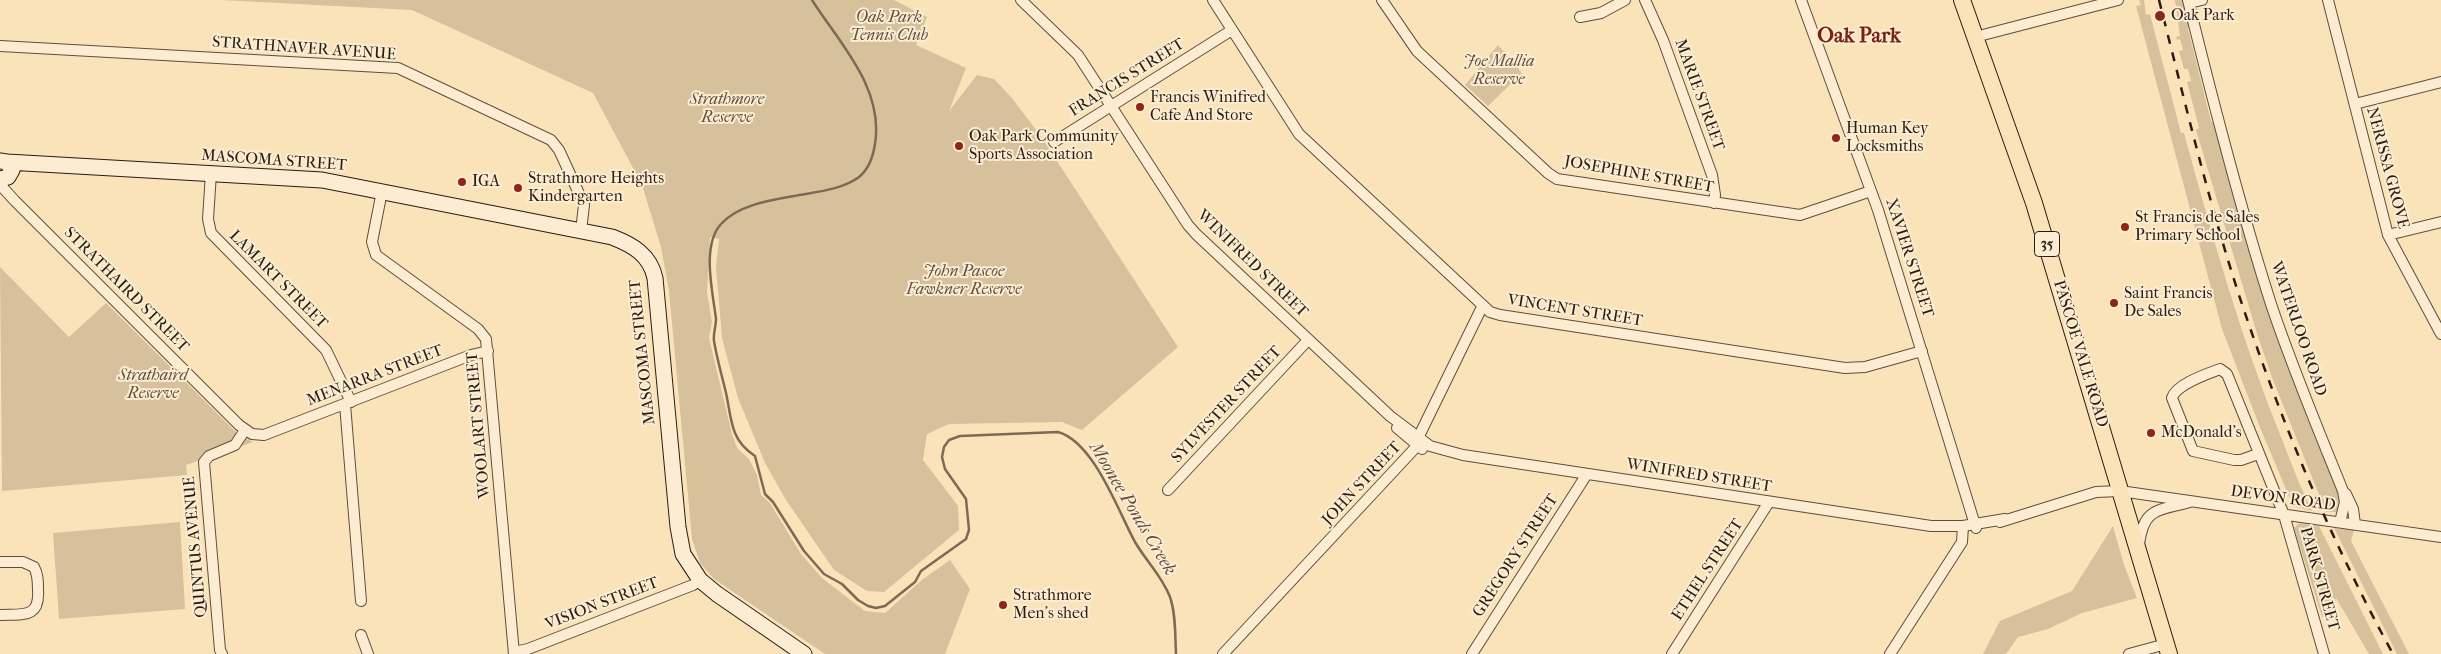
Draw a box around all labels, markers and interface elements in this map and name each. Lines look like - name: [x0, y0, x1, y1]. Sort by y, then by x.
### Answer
- place label: Oak Park: [2171, 6, 2235, 26]
- park label: Oak Park Tennis Club: [850, 8, 928, 46]
- marker: Oak Park: [2153, 9, 2167, 23]
- district label: Oak Park: [1817, 24, 1901, 50]
- street label: STRATHNAVER AVENUE: [211, 33, 397, 65]
- street label: FRANCIS STREET: [1066, 35, 1188, 121]
- street label: MARIE STREET: [1670, 37, 1728, 153]
- park label: Joe Mallia Reserve: [1464, 52, 1534, 90]
- place label: Francis Winifred Cafe And Store: [1150, 88, 1266, 126]
- park label: Strathmore Reserve: [690, 90, 764, 128]
- marker: Francis Winifred Cafe And Store: [1134, 101, 1146, 113]
- street label: NERISSA GROVE: [2362, 105, 2412, 231]
- place label: Human Key Locksmiths: [1846, 119, 1929, 157]
- place label: Oak Park Community Sports Association: [969, 127, 1118, 165]
- marker: Human Key Locksmiths: [1830, 132, 1842, 144]
- marker: Oak Park Community Sports Association: [953, 140, 965, 152]
- street label: MASCOMA STREET: [201, 146, 347, 176]
- street label: JOSEPHINE STREET: [1563, 152, 1715, 198]
- place label: Strathmore Heights Kindergarten: [528, 169, 664, 207]
- place label: IGA: [472, 172, 500, 192]
- marker: IGA: [456, 176, 468, 188]
- marker: Strathmore Heights Kindergarten: [512, 182, 524, 194]
- street label: XAVIER STREET: [1881, 196, 1937, 320]
- street label: WINIFRED STREET: [1193, 206, 1311, 322]
- place label: St Francis de Sales Primary School: [2135, 208, 2259, 246]
- marker: St Francis de Sales Primary School: [2119, 221, 2131, 233]
- street label: STRATHAIRD STREET: [59, 223, 193, 357]
- street label: LAMART STREET: [225, 227, 331, 333]
- road number: 35: [2034, 232, 2060, 256]
- street label: WATERLOO ROAD: [2266, 259, 2330, 399]
- park label: John Pascoe Fawkner Reserve: [906, 262, 1022, 300]
- street label: MASCOMA STREET: [626, 278, 660, 426]
- street label: PASCOE VALE ROAD: [2048, 278, 2112, 430]
- place label: Saint Francis De Sales: [2124, 284, 2212, 322]
- street label: VINCENT STREET: [1506, 291, 1644, 331]
- marker: Saint Francis De Sales: [2108, 297, 2120, 309]
- street label: MENARRA STREET: [304, 341, 446, 411]
- street label: SYLVESTER STREET: [1168, 343, 1286, 467]
- street label: WOOLART STREET: [463, 351, 495, 499]
- park label: Strathaird Reserve: [118, 366, 188, 404]
- place label: McDonald's: [2161, 423, 2242, 443]
- marker: McDonald's: [2145, 427, 2157, 439]
- water label: Moonee Ponds Creek: [1084, 438, 1180, 580]
- street label: JOHN STREET: [1318, 438, 1406, 530]
- street label: WINIFRED STREET: [1625, 455, 1773, 497]
- street label: QUINTUS AVENUE: [180, 476, 212, 618]
- street label: DEVON ROAD: [2229, 482, 2337, 516]
- street label: GREGORY STREET: [1469, 491, 1563, 621]
- street label: ETHEL STREET: [1668, 516, 1748, 624]
- street label: PARK STREET: [2295, 525, 2343, 633]
- street label: VISION STREET: [543, 574, 661, 634]
- place label: Strathmore Men's shed: [1013, 586, 1092, 624]
- marker: Strathmore Men's shed: [997, 599, 1009, 611]

